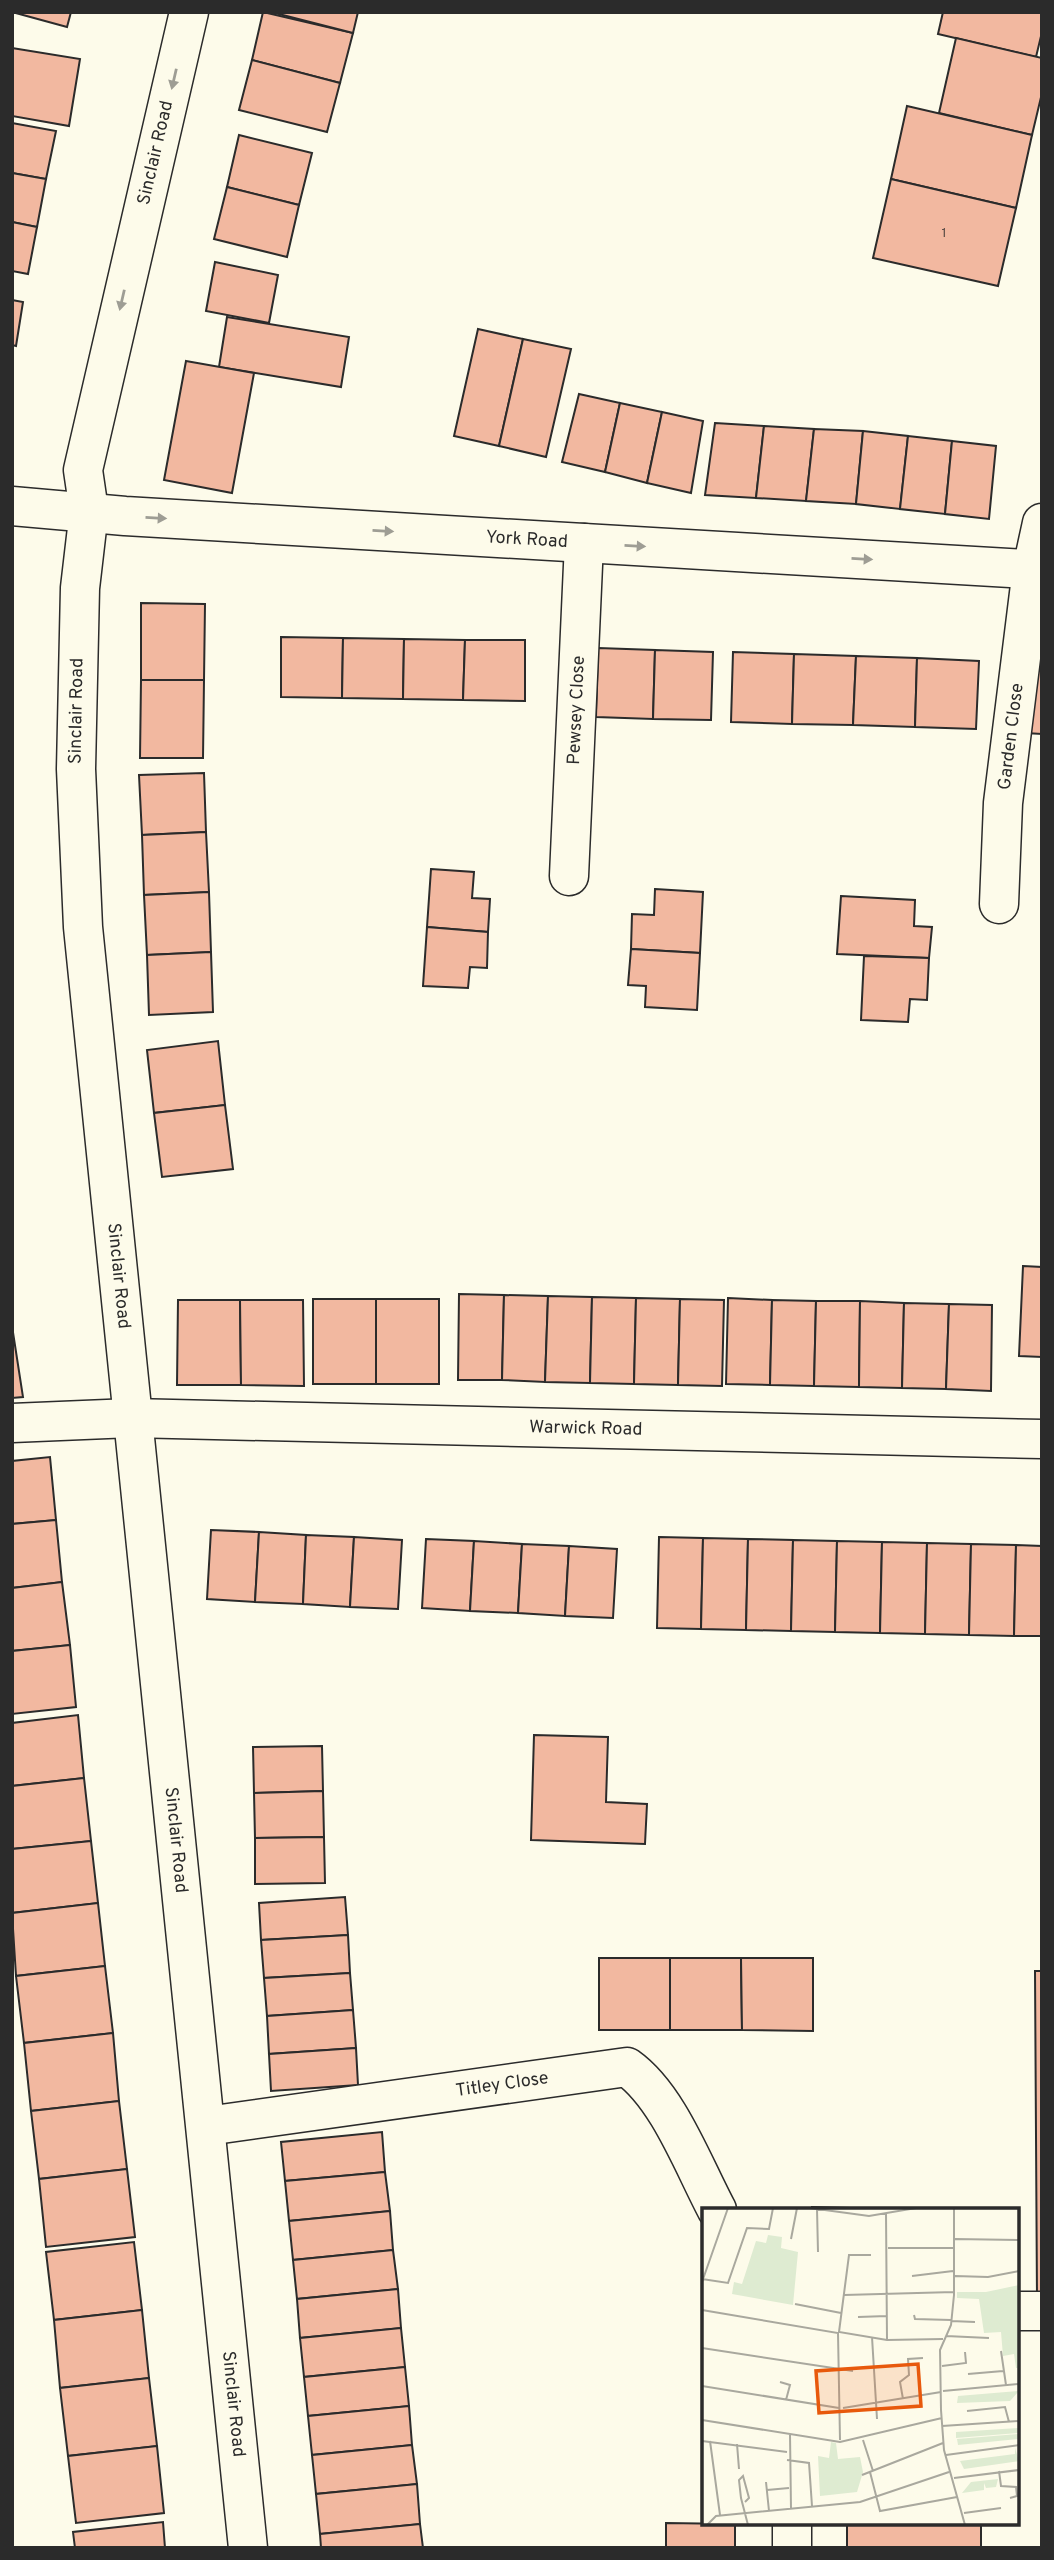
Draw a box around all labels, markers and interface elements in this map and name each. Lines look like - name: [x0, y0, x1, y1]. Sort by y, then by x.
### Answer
- one-way arrow: [168, 68, 179, 90]
- street label: Sinclair Road: [133, 99, 179, 207]
- house number: 1: [941, 225, 947, 242]
- one-way arrow: [117, 290, 128, 312]
- one-way arrow: [146, 512, 168, 523]
- one-way arrow: [373, 526, 395, 537]
- street label: York Road: [485, 526, 569, 554]
- one-way arrow: [624, 541, 646, 552]
- one-way arrow: [851, 554, 873, 565]
- street label: Pewsey Close: [563, 655, 590, 765]
- street label: Sinclair Road: [65, 658, 89, 764]
- street label: Garden Close: [993, 682, 1029, 791]
- street label: Sinclair Road: [102, 1222, 135, 1330]
- street label: Warwick Road: [529, 1416, 643, 1441]
- street label: Sinclair Road: [159, 1786, 193, 1894]
- street label: Titley Close: [454, 2067, 550, 2102]
- inset map: [702, 2208, 1019, 2525]
- street label: Sinclair Road: [217, 2350, 250, 2458]

